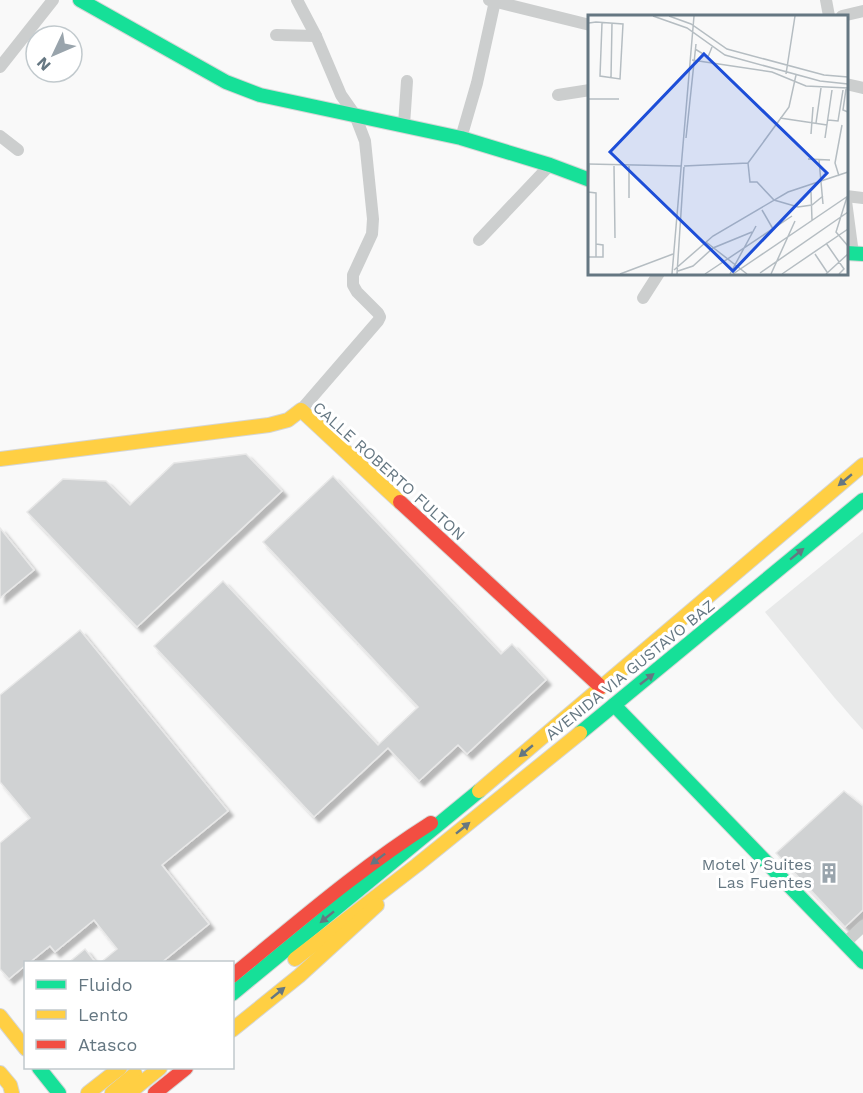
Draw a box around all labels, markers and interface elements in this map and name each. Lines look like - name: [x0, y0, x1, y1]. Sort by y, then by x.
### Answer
- inset map: [588, 15, 848, 274]
- north arrow: [24, 24, 84, 84]
- text: N: [33, 53, 55, 75]
- street label: CALLE ROBERTO FULTON: [309, 398, 469, 544]
- one-way arrow: [838, 473, 853, 486]
- one-way arrow: [789, 548, 804, 561]
- street label: AVENIDA VIA GUSTAVO BAZ: [542, 596, 718, 744]
- one-way arrow: [639, 672, 655, 685]
- one-way arrow: [519, 744, 534, 757]
- one-way arrow: [455, 822, 470, 834]
- one-way arrow: [370, 852, 386, 865]
- place label: Motel y Suites Las Fuentes: [702, 855, 812, 892]
- building icon: Motel y Suites Las Fuentes: [817, 861, 841, 885]
- one-way arrow: [319, 910, 335, 923]
- legend: [24, 961, 234, 1069]
- text: Fluido: [78, 974, 132, 995]
- one-way arrow: [270, 987, 285, 1000]
- text: Lento: [78, 1004, 128, 1025]
- text: Atasco: [78, 1034, 137, 1055]

